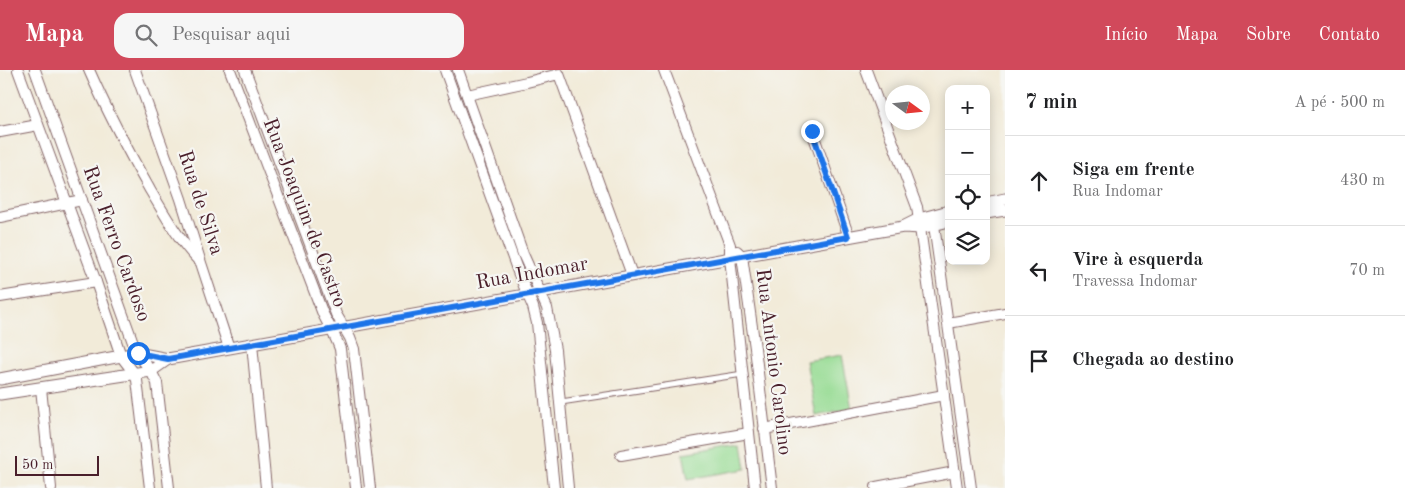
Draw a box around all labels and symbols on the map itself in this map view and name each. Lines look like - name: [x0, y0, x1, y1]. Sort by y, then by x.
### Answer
- north arrow: [885, 85, 930, 130]
- street label: Rua Joaquim de Castro: [259, 116, 349, 310]
- route end: [801, 120, 824, 143]
- street label: Rua de Silva: [174, 148, 226, 258]
- street label: Rua Ferro Cardoso: [79, 163, 153, 325]
- street label: Rua Indomar: [474, 254, 590, 294]
- street label: Rua Antonio Carolino: [752, 267, 794, 457]
- route start: [127, 342, 150, 365]
- scale bar: [15, 453, 99, 476]

